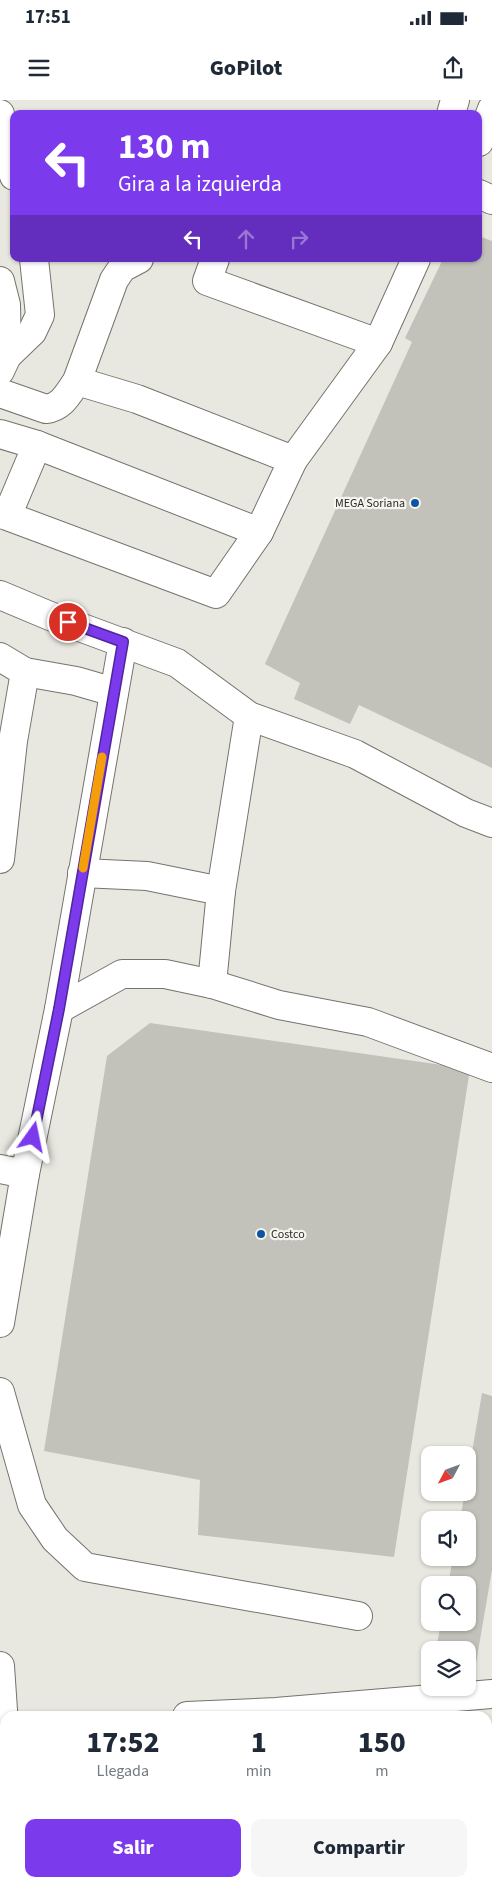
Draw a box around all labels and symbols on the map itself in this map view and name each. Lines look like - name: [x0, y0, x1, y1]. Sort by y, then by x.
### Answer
- place label: MEGA Soriana: [335, 495, 405, 512]
- marker: MEGA Soriana: [409, 497, 421, 509]
- pin: [47, 601, 89, 643]
- position arrow: [6.0, 1110, 58.0, 1162]
- place label: Costco: [271, 1226, 305, 1243]
- marker: Costco: [255, 1228, 267, 1240]
- north arrow: [421, 1446, 476, 1501]

